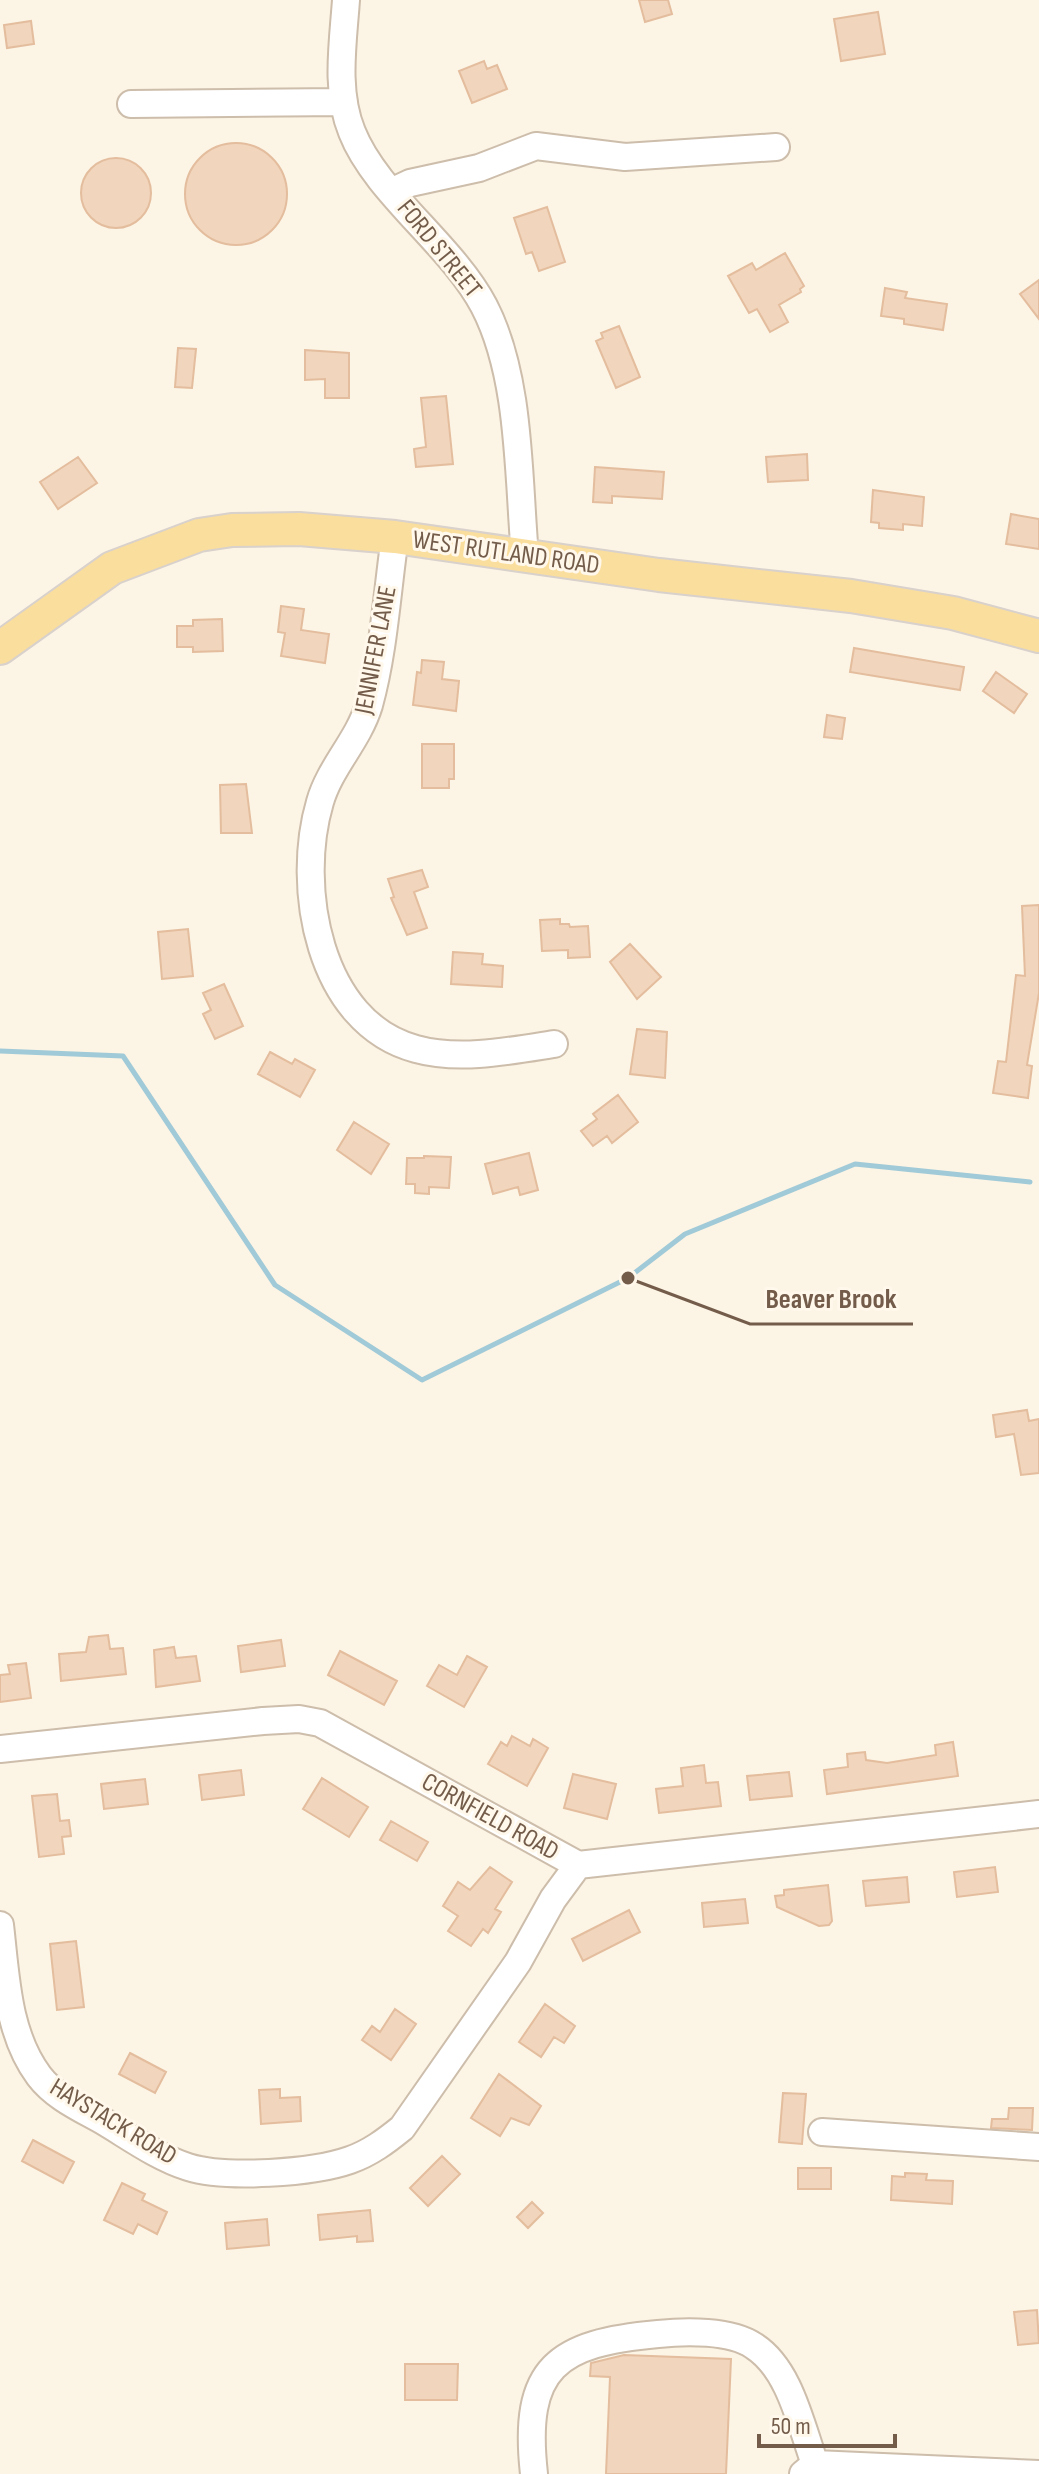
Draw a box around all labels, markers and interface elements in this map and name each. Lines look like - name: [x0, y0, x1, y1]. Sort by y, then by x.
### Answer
- street label: FORD STREET: [390, 194, 488, 304]
- street label: WEST RUTLAND ROAD: [411, 525, 601, 581]
- street label: JENNIFER LANE: [348, 583, 404, 718]
- callout: Beaver Brook: [750, 1272, 913, 1324]
- text: Beaver Brook: [766, 1283, 897, 1316]
- street label: CORNFIELD ROAD: [416, 1767, 564, 1867]
- street label: HAYSTACK ROAD: [44, 2072, 182, 2172]
- scale bar: [759, 2398, 895, 2448]
- text: 50 m: [771, 2412, 811, 2441]

